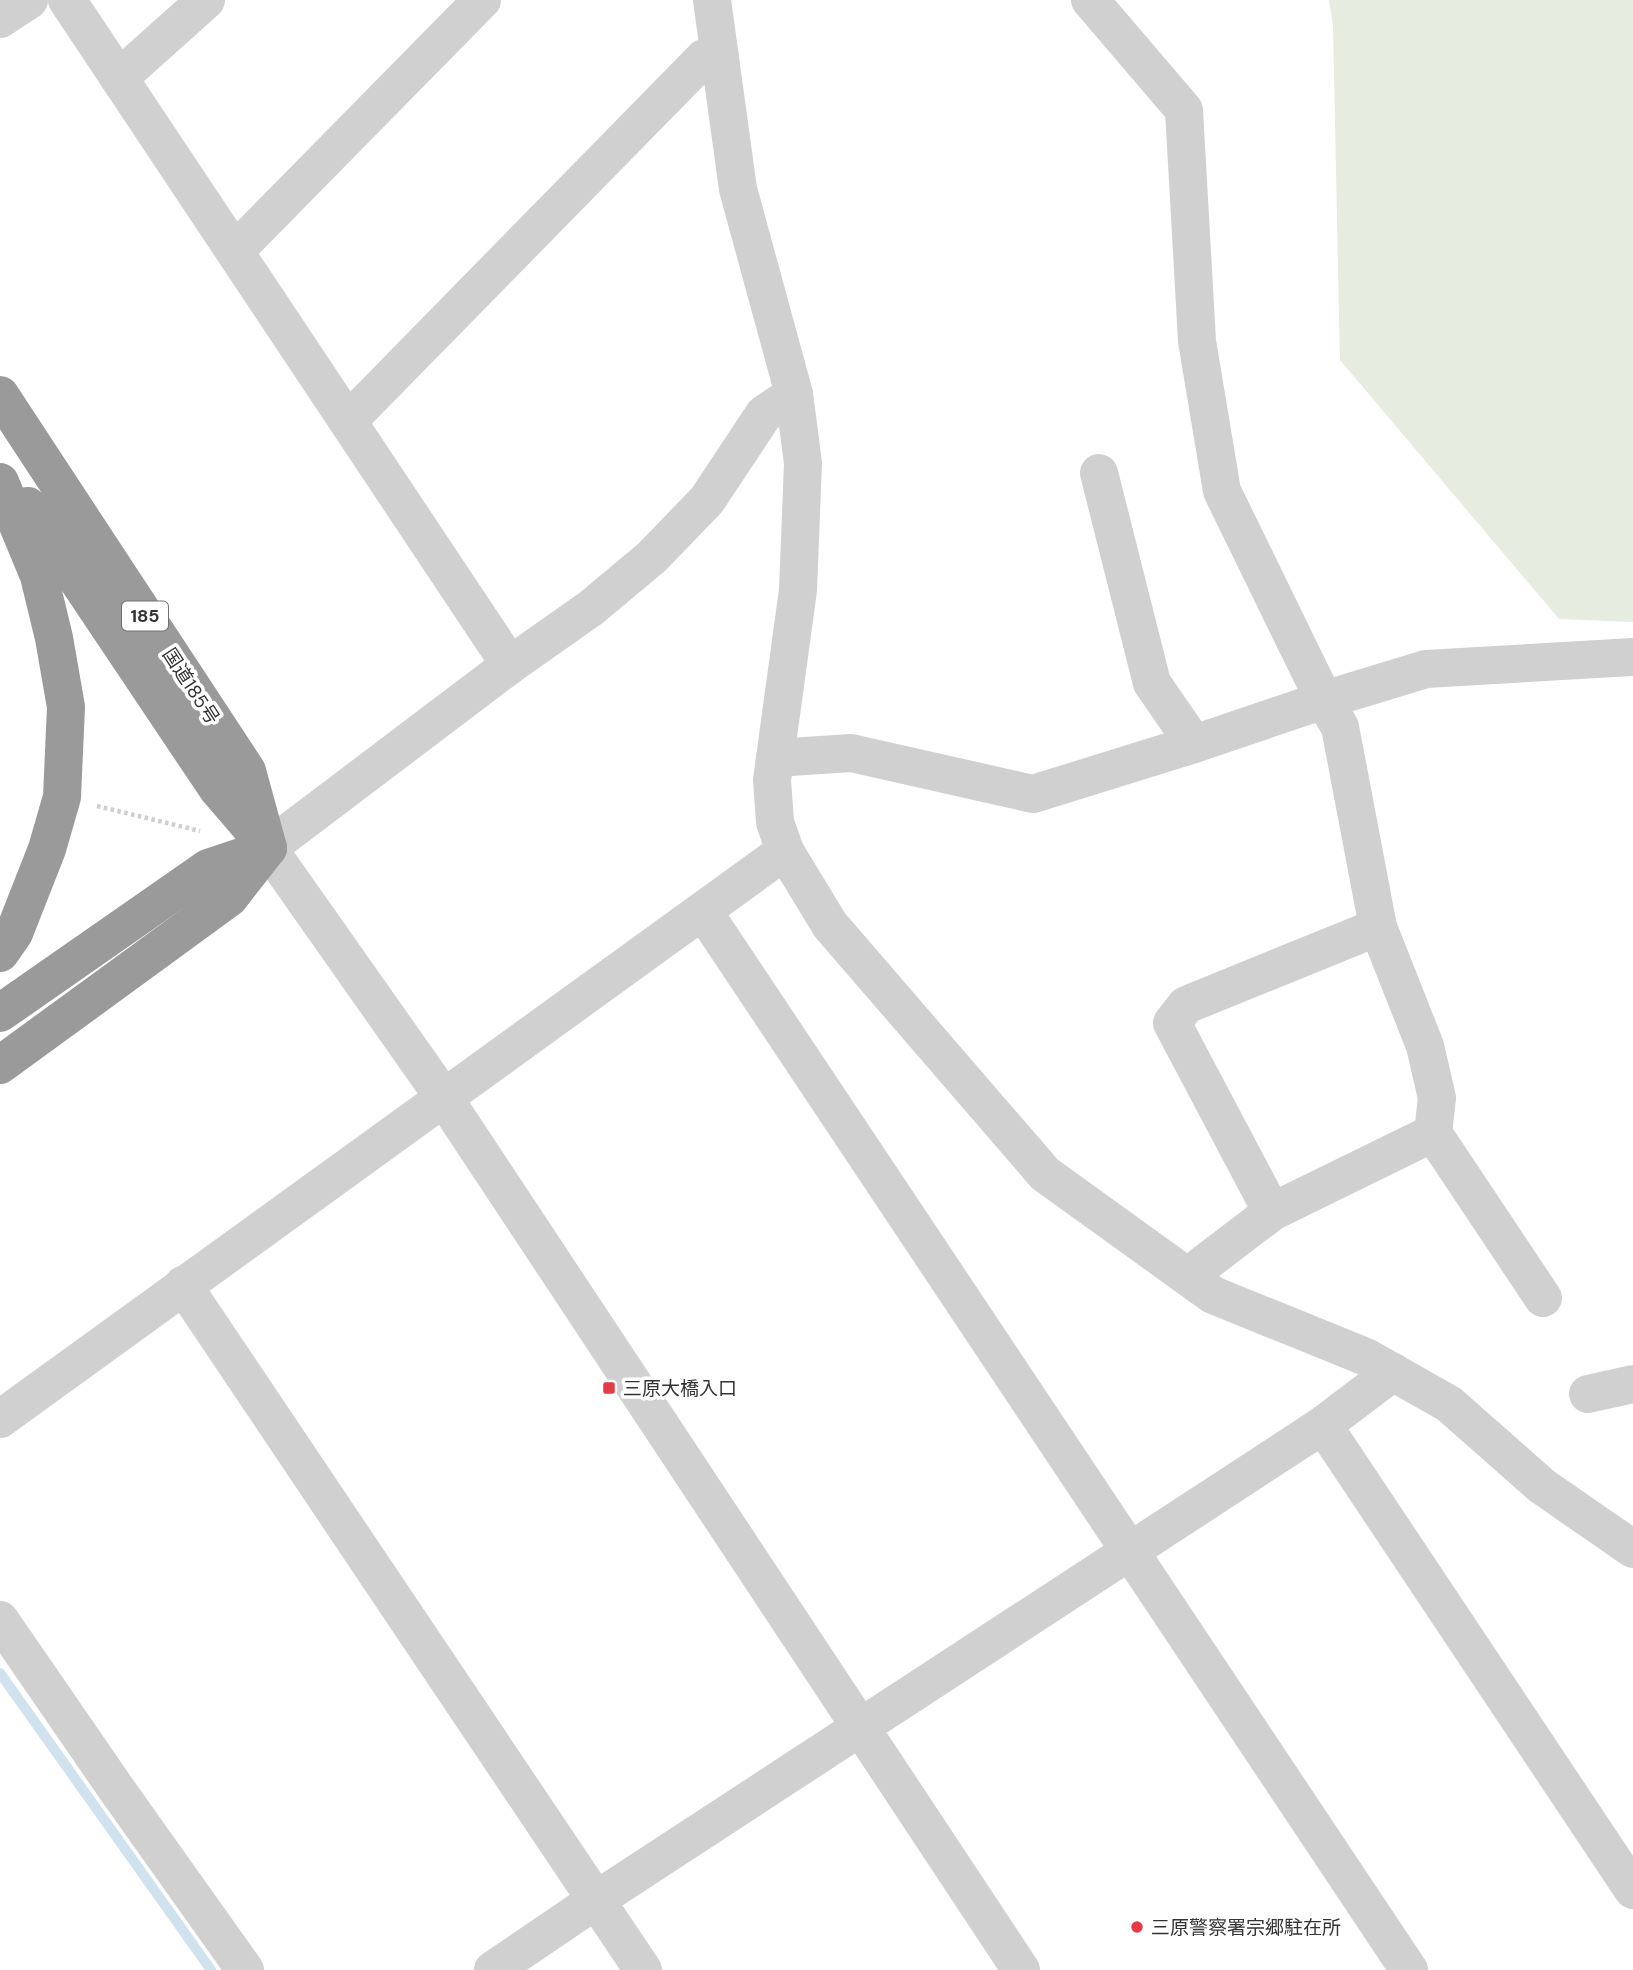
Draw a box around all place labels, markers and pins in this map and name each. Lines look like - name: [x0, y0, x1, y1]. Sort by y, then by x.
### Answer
- place label: 三原大橋入口: [623, 1376, 737, 1401]
- marker: 三原大橋入口: [601, 1380, 617, 1396]
- place label: 三原警察署宗郷駐在所: [1151, 1915, 1341, 1940]
- marker: 三原警察署宗郷駐在所: [1129, 1919, 1145, 1935]

